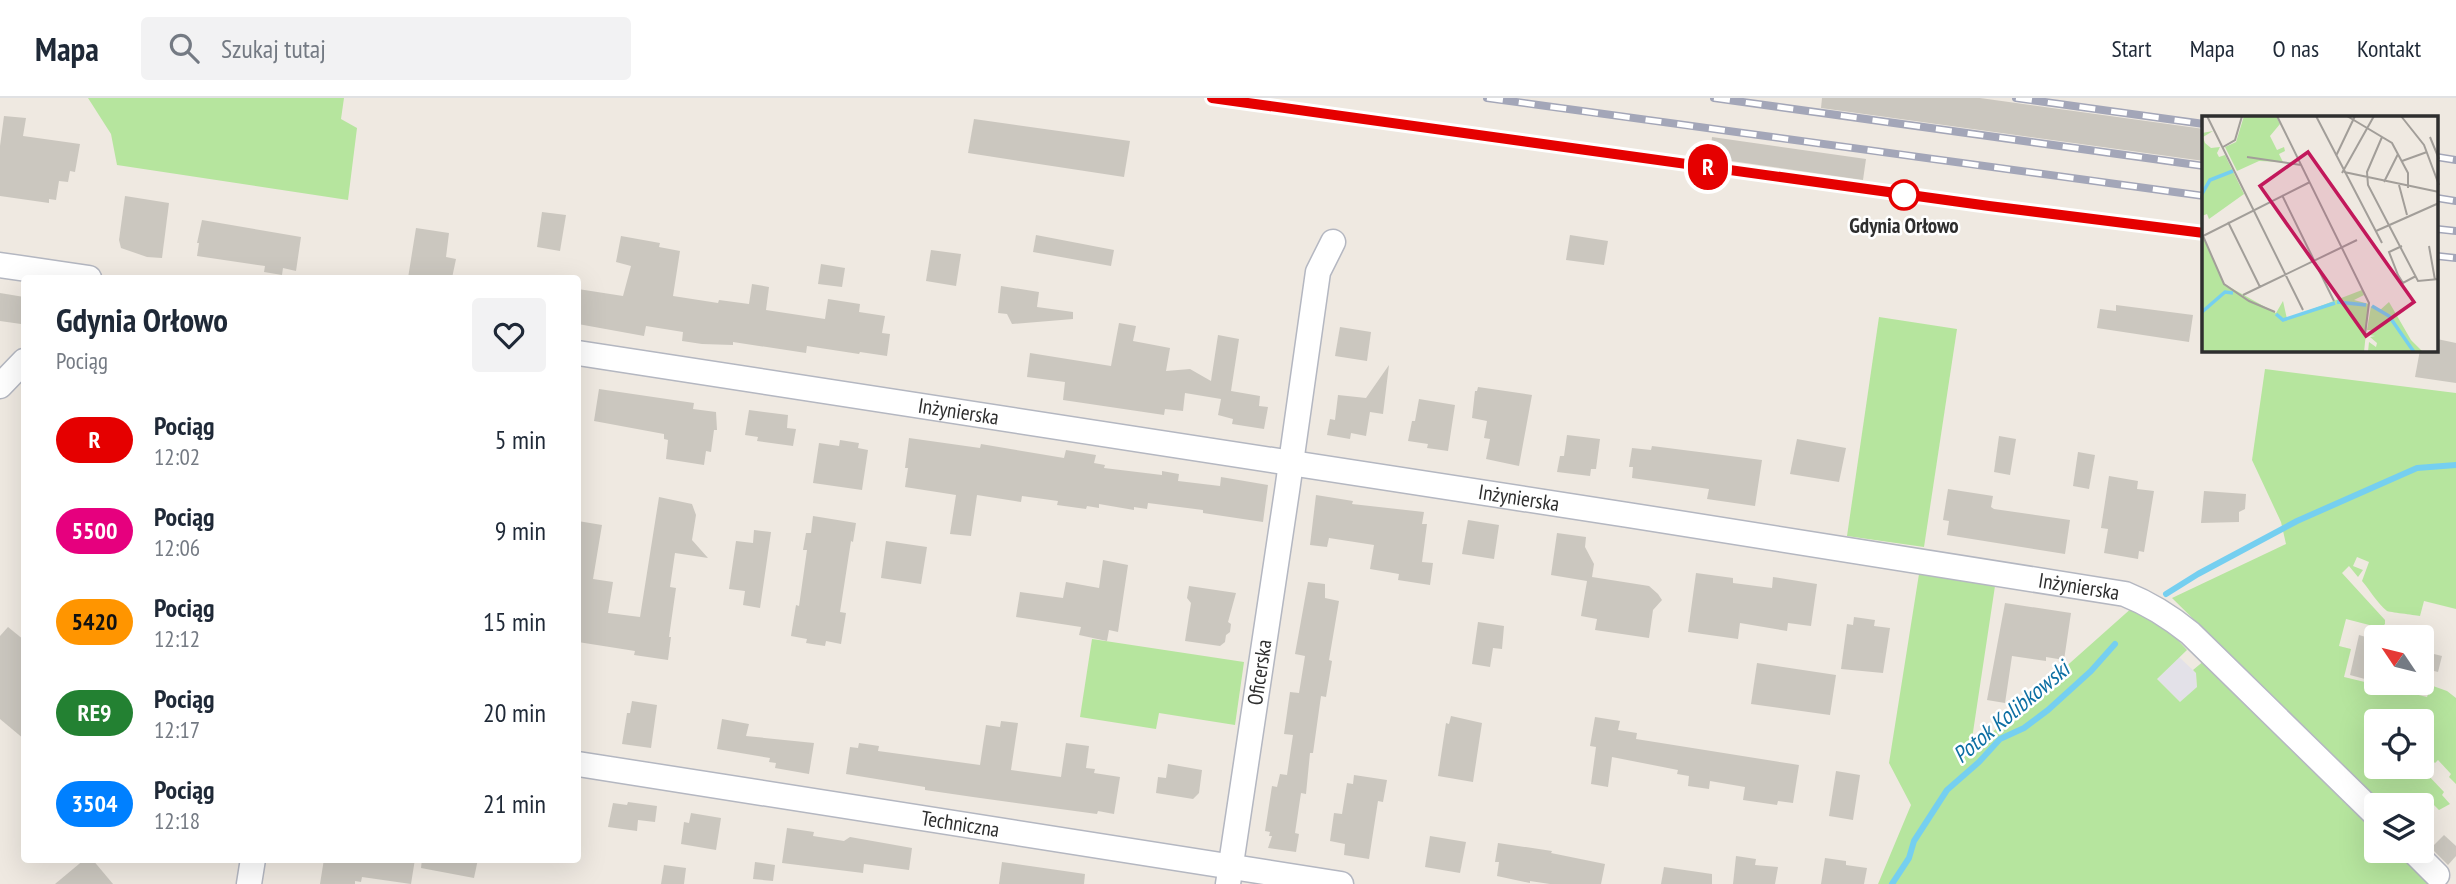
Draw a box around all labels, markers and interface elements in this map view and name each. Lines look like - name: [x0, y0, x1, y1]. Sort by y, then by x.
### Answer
- search box: [141, 17, 631, 80]
- text: Mapa: [35, 27, 99, 70]
- icon: search: [165, 29, 203, 67]
- text: Szukaj tutaj: [221, 32, 326, 65]
- text: Start: [2111, 33, 2152, 64]
- text: Mapa: [2190, 33, 2235, 64]
- text: O nas: [2273, 33, 2319, 64]
- text: Kontakt: [2357, 33, 2421, 64]
- inset map: [2202, 116, 2438, 352]
- line badge: R: [1685, 144, 1731, 190]
- text: R: [1702, 151, 1714, 182]
- marker: Gdynia Orłowo: [1889, 180, 1919, 210]
- place label: Gdynia Orłowo: [1849, 212, 1959, 239]
- text: Gdynia Orłowo: [56, 298, 228, 341]
- button: heart: [472, 298, 546, 372]
- text: Pociąg: [56, 346, 108, 375]
- street label: Inżynierska: [916, 392, 1001, 431]
- text: Pociąg: [154, 409, 214, 442]
- text: 5 min: [495, 423, 546, 456]
- text: R: [88, 424, 101, 455]
- text: 12:02: [154, 442, 200, 471]
- street label: Inżynierska: [1477, 478, 1561, 517]
- text: Pociąg: [154, 500, 214, 533]
- text: 9 min: [495, 514, 546, 547]
- text: 5500: [72, 515, 117, 546]
- text: 12:06: [154, 533, 200, 562]
- street label: Inżynierska: [2037, 566, 2121, 606]
- text: Pociąg: [154, 591, 214, 624]
- text: 15 min: [483, 605, 546, 638]
- text: 5420: [72, 606, 117, 637]
- text: 12:12: [154, 624, 200, 653]
- north arrow: [2364, 625, 2434, 695]
- map controls: [2364, 625, 2434, 863]
- street label: Oficerska: [1241, 638, 1278, 707]
- water label: Potok Kolibkowski: [1946, 653, 2077, 769]
- text: Pociąg: [154, 682, 214, 715]
- text: 20 min: [483, 696, 546, 729]
- text: RE9: [78, 697, 111, 728]
- button: locate: [2364, 709, 2434, 779]
- text: 12:17: [154, 715, 200, 744]
- text: Pociąg: [154, 773, 214, 806]
- text: 21 min: [483, 787, 546, 820]
- text: 3504: [72, 788, 117, 819]
- button: layers: [2364, 793, 2434, 863]
- street label: Techniczna: [919, 804, 1001, 843]
- text: 12:18: [154, 806, 200, 835]

